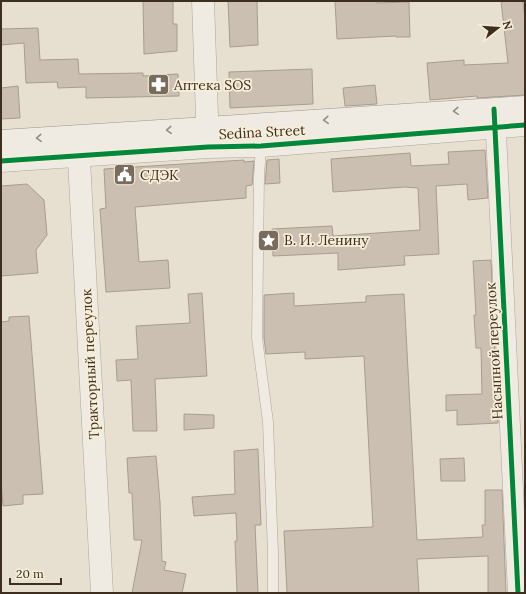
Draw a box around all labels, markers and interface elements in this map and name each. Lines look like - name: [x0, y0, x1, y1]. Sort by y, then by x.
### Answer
- north arrow: [478, 8, 518, 48]
- text: N: [500, 19, 516, 32]
- pharmacy icon: Аптека SOS: [145, 72, 171, 98]
- place label: Аптека SOS: [173, 76, 251, 94]
- one-way arrow: [453, 107, 459, 116]
- one-way arrow: [323, 116, 329, 125]
- street label: Sedina Street: [218, 121, 306, 143]
- one-way arrow: [166, 126, 172, 135]
- one-way arrow: [36, 134, 42, 143]
- public building icon: СДЭК: [112, 162, 138, 188]
- place label: СДЭК: [140, 166, 179, 184]
- place icon: В. И. Ленину: [256, 227, 282, 253]
- place label: В. И. Ленину: [284, 231, 369, 249]
- street label: Насыпной переулок: [481, 282, 507, 420]
- street label: Тракторный переулок: [77, 288, 103, 440]
- scale bar: [10, 560, 61, 586]
- text: 20 m: [16, 566, 44, 581]

